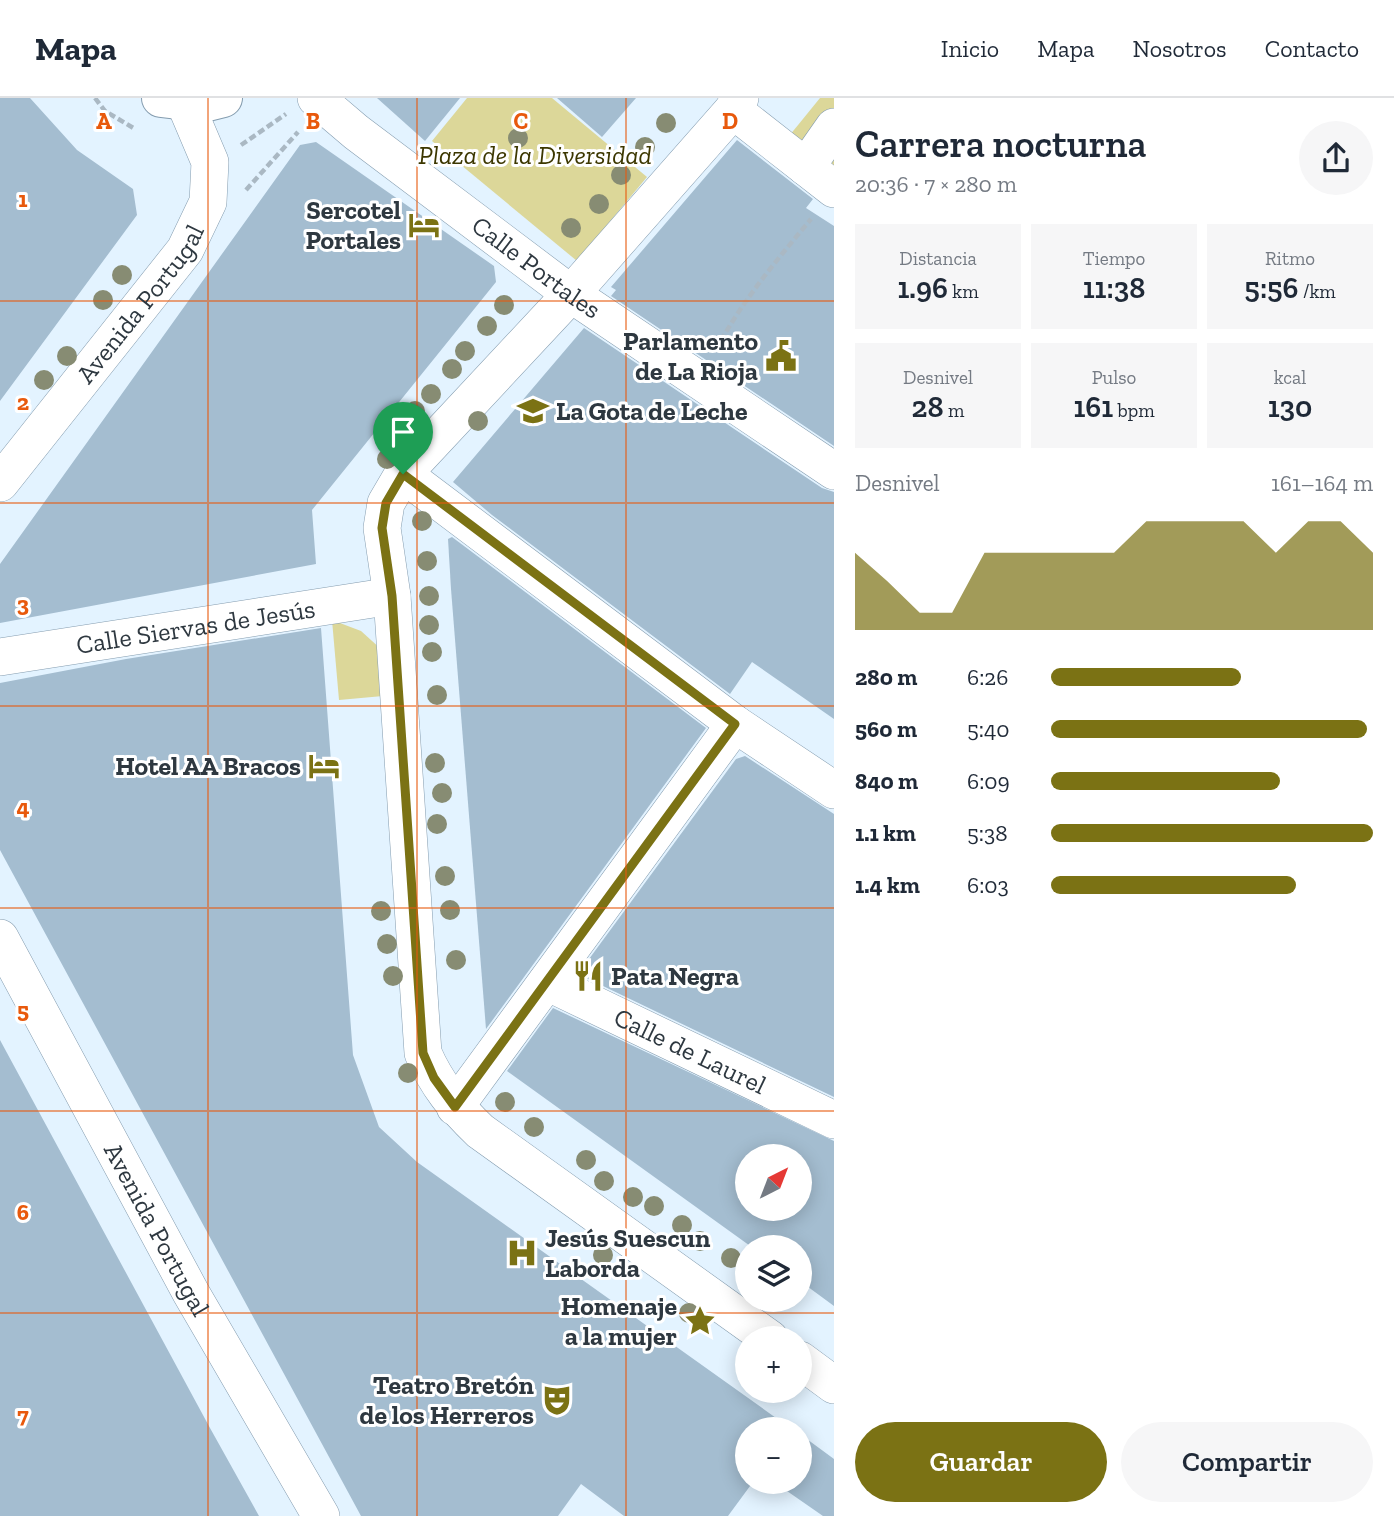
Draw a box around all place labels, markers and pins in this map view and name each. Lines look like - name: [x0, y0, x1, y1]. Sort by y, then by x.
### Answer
- place label: Sercotel Portales: [305, 194, 401, 256]
- hotel icon: Sercotel Portales: [407, 208, 441, 242]
- place label: Parlamento de La Rioja: [623, 325, 758, 387]
- public building icon: Parlamento de La Rioja: [764, 339, 798, 373]
- school or university icon: La Gota de Leche: [516, 394, 550, 428]
- place label: La Gota de Leche: [556, 395, 748, 427]
- pin: [373, 402, 433, 474]
- hotel icon: Hotel AA Bracos: [307, 749, 341, 783]
- place label: Hotel AA Bracos: [115, 750, 301, 782]
- restaurant icon: Pata Negra: [571, 959, 605, 993]
- place label: Pata Negra: [611, 960, 739, 992]
- place label: Jesús Suescun Laborda: [545, 1222, 711, 1284]
- hospital icon: Jesús Suescun Laborda: [505, 1236, 539, 1270]
- place label: Homenaje a la mujer: [561, 1290, 677, 1352]
- place icon: Homenaje a la mujer: [683, 1304, 717, 1338]
- place label: Teatro Bretón de los Herreros: [360, 1369, 535, 1431]
- theatre icon: Teatro Bretón de los Herreros: [540, 1383, 574, 1417]

